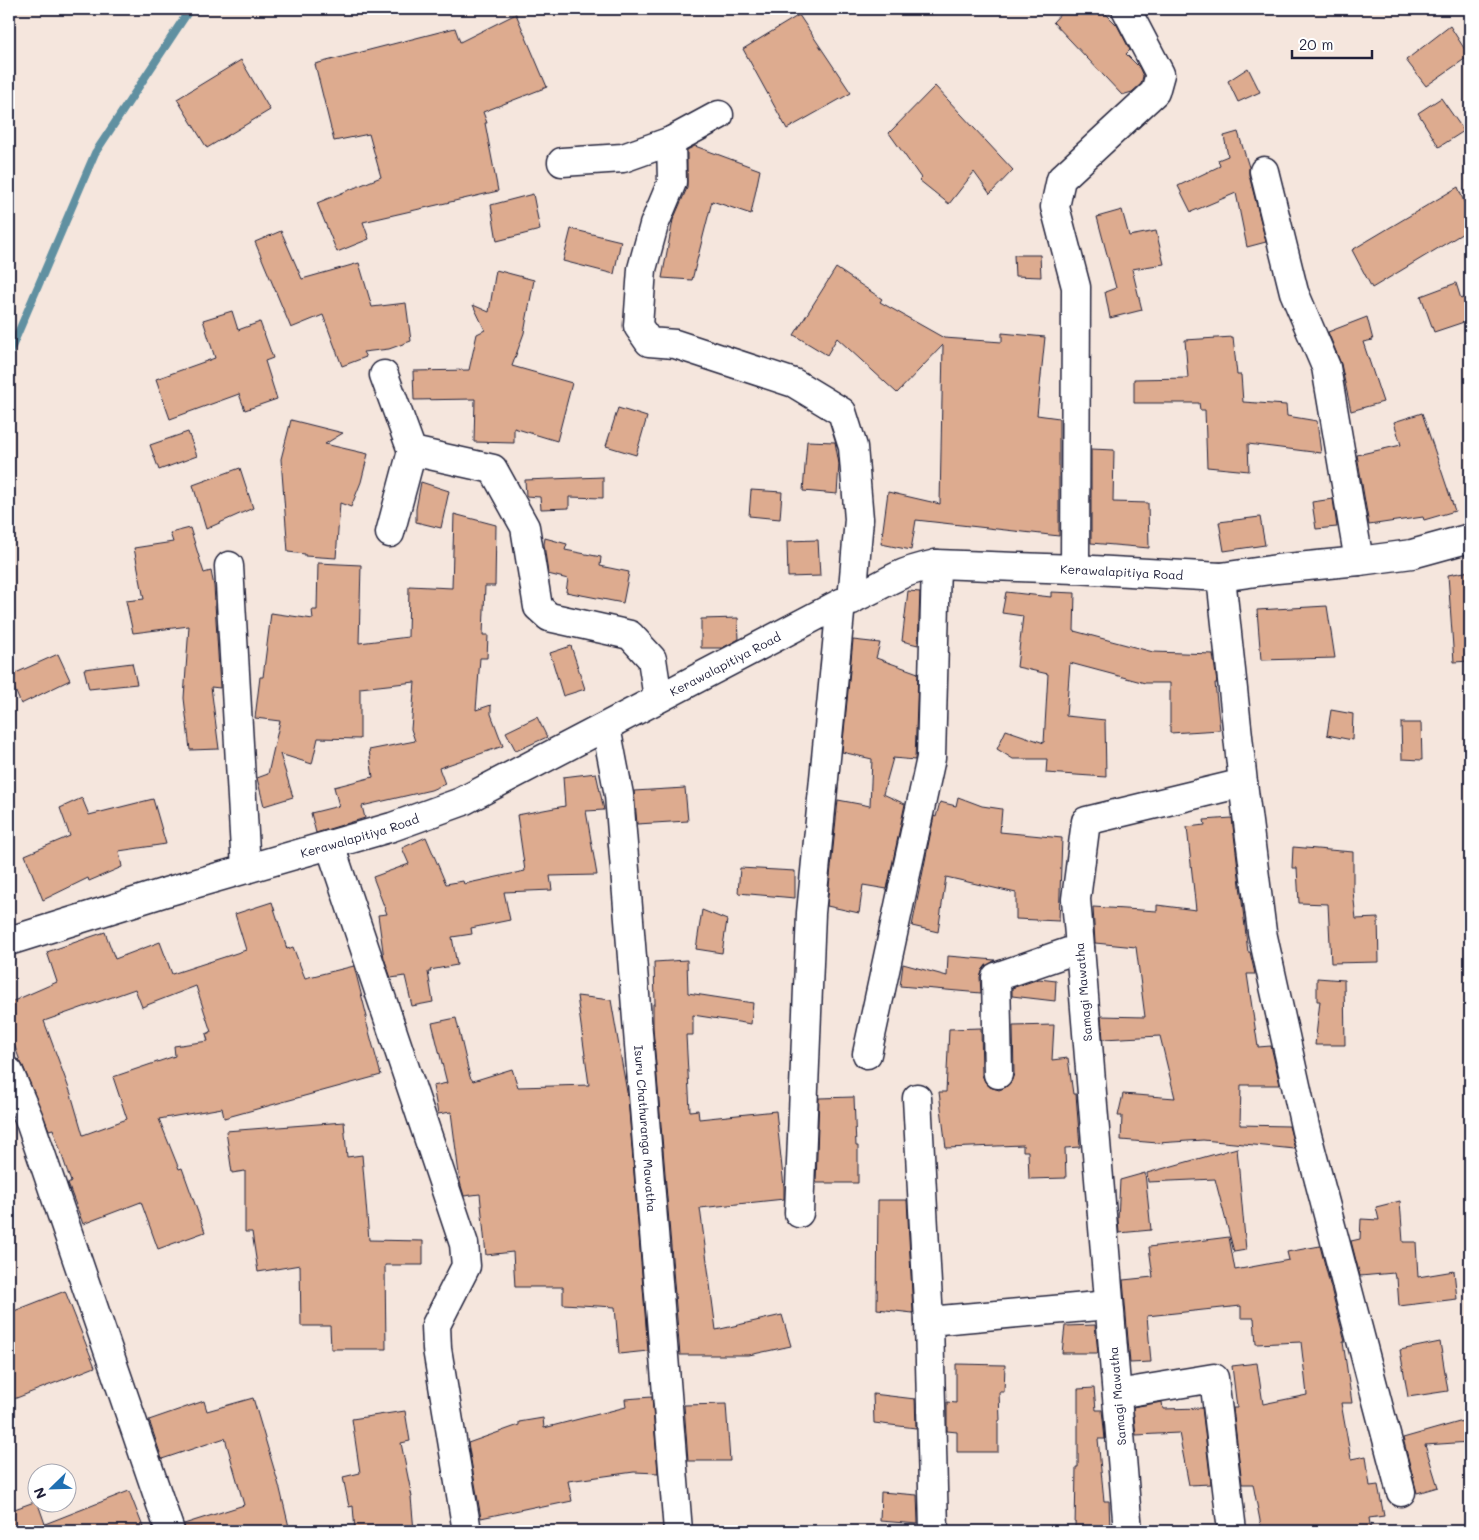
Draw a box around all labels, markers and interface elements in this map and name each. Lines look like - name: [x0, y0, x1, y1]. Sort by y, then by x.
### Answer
- scale bar: [1292, 28, 1372, 60]
- text: 20 m: [1299, 34, 1333, 54]
- street label: Kerawalapitiya Road: [1060, 560, 1184, 583]
- street label: Kerawalapitiya Road: [667, 628, 784, 699]
- street label: Kerawalapitiya Road: [298, 810, 421, 861]
- street label: Samagi Mawatha: [1071, 942, 1095, 1042]
- street label: Isuru Chathuranga Mawatha: [631, 1045, 660, 1213]
- street label: Samagi Mawatha: [1105, 1346, 1129, 1446]
- north arrow: [28, 1462, 78, 1512]
- text: N: [29, 1485, 50, 1502]

